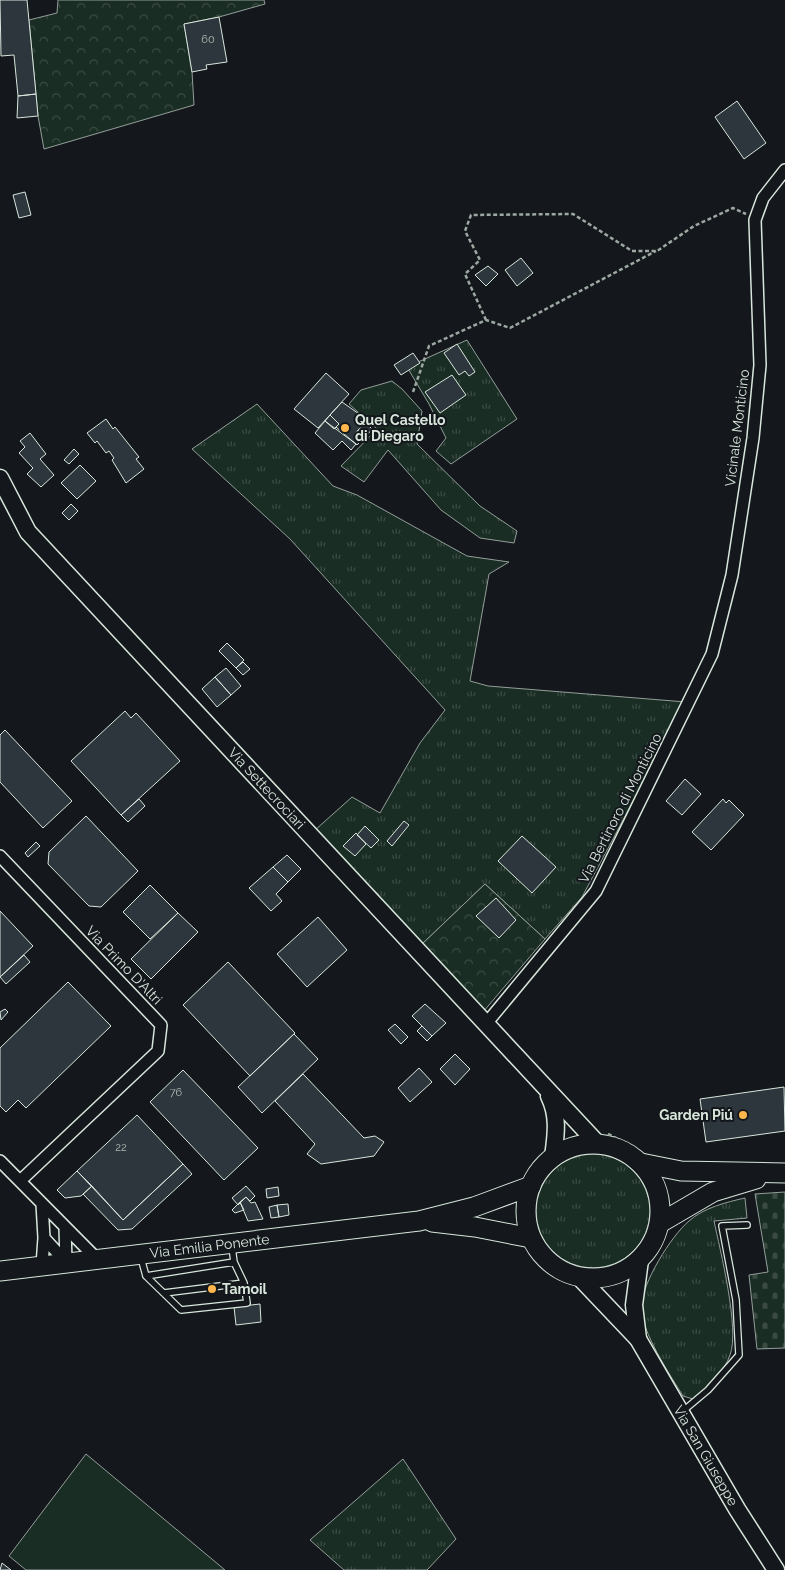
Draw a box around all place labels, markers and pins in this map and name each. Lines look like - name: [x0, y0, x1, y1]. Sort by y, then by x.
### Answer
- place label: Quel Castello di Diegaro: [355, 412, 446, 444]
- marker: Quel Castello di Diegaro: [339, 422, 351, 434]
- place label: Garden Piú: [659, 1107, 733, 1123]
- marker: Garden Piú: [737, 1109, 749, 1121]
- place label: Tamoil: [222, 1281, 268, 1297]
- marker: Tamoil: [206, 1283, 218, 1295]

